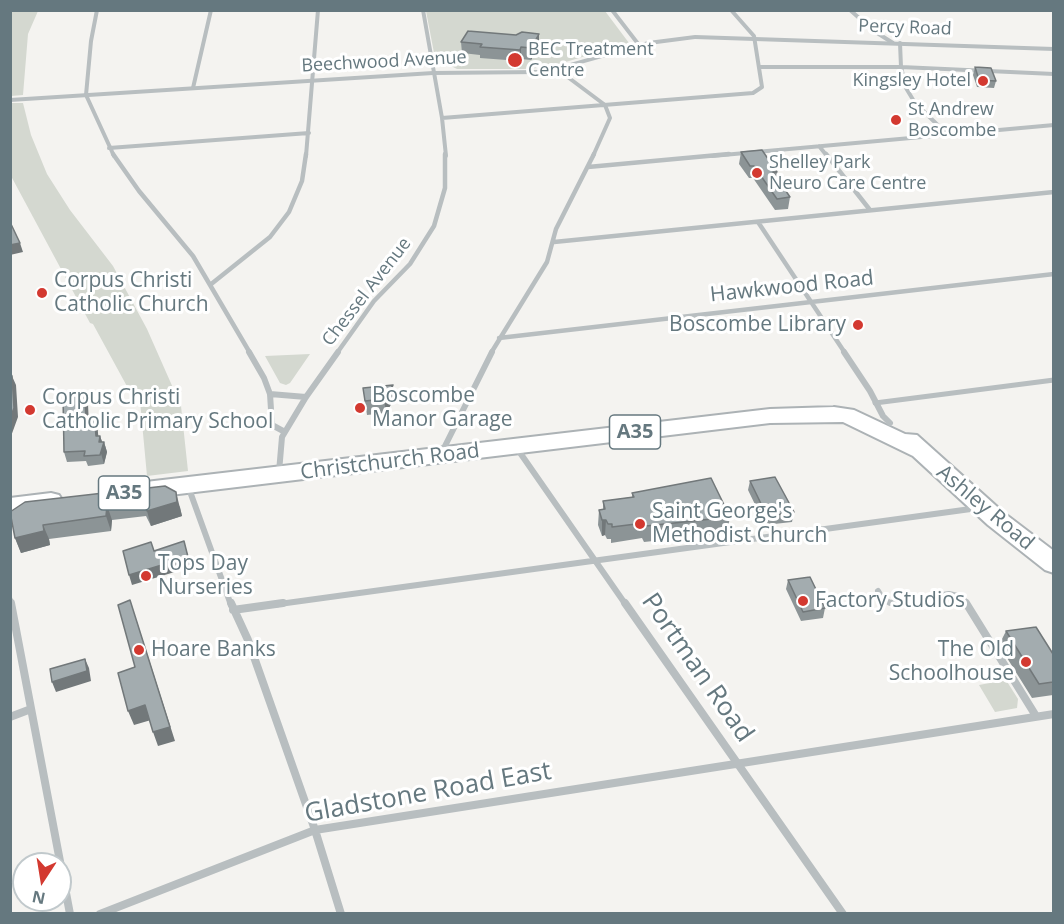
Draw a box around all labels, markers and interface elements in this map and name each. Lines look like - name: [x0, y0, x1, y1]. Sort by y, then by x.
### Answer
- street label: Percy Road: [858, 16, 952, 40]
- place label: BEC Treatment Centre: [528, 39, 654, 82]
- street label: Beechwood Avenue: [301, 47, 467, 77]
- marker: BEC Treatment Centre: [506, 51, 524, 69]
- place label: Kingsley Hotel: [853, 70, 971, 92]
- marker: Kingsley Hotel: [976, 74, 990, 88]
- place label: St Andrew Boscombe: [908, 99, 996, 142]
- marker: St Andrew Boscombe: [889, 113, 903, 127]
- place label: Shelley Park Neuro Care Centre: [769, 152, 926, 195]
- marker: Shelley Park Neuro Care Centre: [750, 166, 764, 180]
- street label: Chessel Avenue: [318, 233, 416, 351]
- street label: Hawkwood Road: [709, 266, 875, 308]
- place label: Corpus Christi Catholic Church: [54, 268, 209, 318]
- marker: Corpus Christi Catholic Church: [35, 286, 49, 300]
- place label: Boscombe Library: [669, 312, 846, 338]
- marker: Boscombe Library: [851, 318, 865, 332]
- place label: Boscombe Manor Garage: [372, 383, 512, 433]
- place label: Corpus Christi Catholic Primary School: [42, 385, 273, 435]
- marker: Boscombe Manor Garage: [353, 401, 367, 415]
- marker: Corpus Christi Catholic Primary School: [23, 403, 37, 417]
- road number: A35: [610, 415, 660, 449]
- street label: Christchurch Road: [299, 439, 481, 485]
- street label: Ashley Road: [931, 460, 1039, 556]
- road number: A35: [98, 476, 150, 510]
- place label: Saint George's Methodist Church: [652, 499, 827, 549]
- marker: Saint George's Methodist Church: [633, 517, 647, 531]
- place label: Tops Day Nurseries: [158, 551, 253, 601]
- marker: Tops Day Nurseries: [139, 569, 153, 583]
- street label: Portman Road: [634, 588, 760, 748]
- place label: Factory Studios: [815, 588, 965, 614]
- marker: Factory Studios: [796, 594, 810, 608]
- place label: Hoare Banks: [151, 637, 276, 663]
- place label: The Old Schoolhouse: [889, 637, 1014, 687]
- marker: Hoare Banks: [132, 643, 146, 657]
- marker: The Old Schoolhouse: [1019, 655, 1033, 669]
- street label: Gladstone Road East: [302, 756, 554, 830]
- north arrow: [12, 852, 72, 912]
- text: N: [30, 886, 47, 910]

